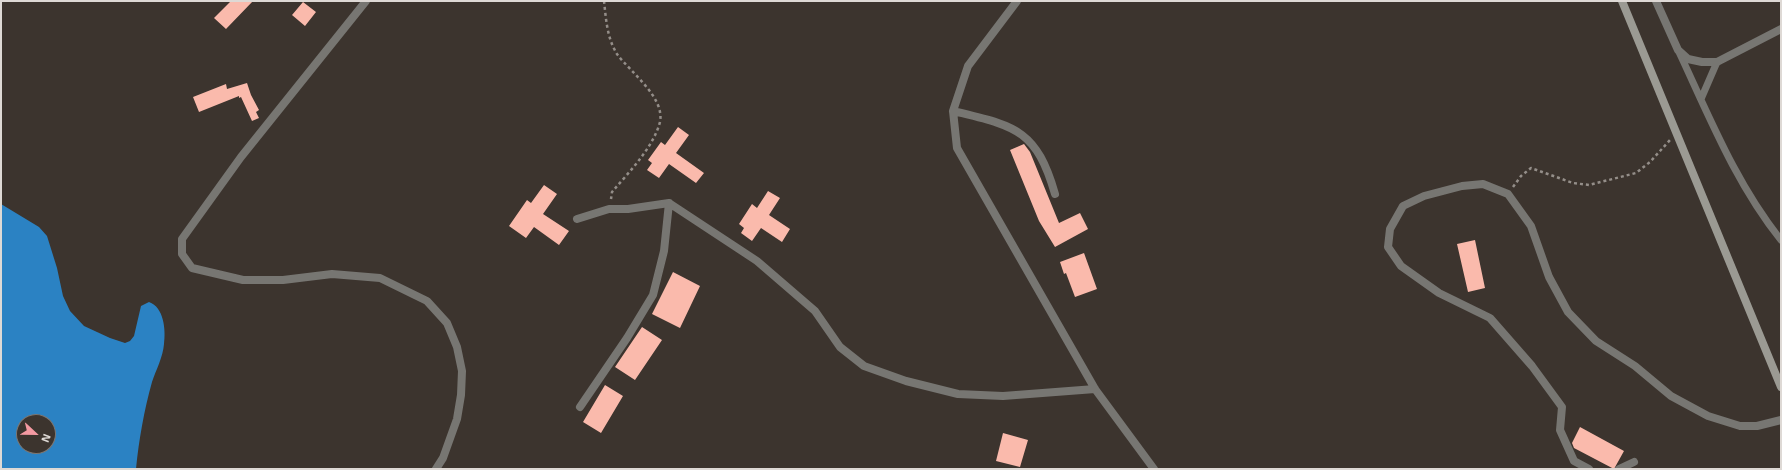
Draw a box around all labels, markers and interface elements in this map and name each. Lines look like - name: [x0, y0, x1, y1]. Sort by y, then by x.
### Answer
- north arrow: [16, 414, 56, 454]
- text: N: [39, 432, 54, 444]

